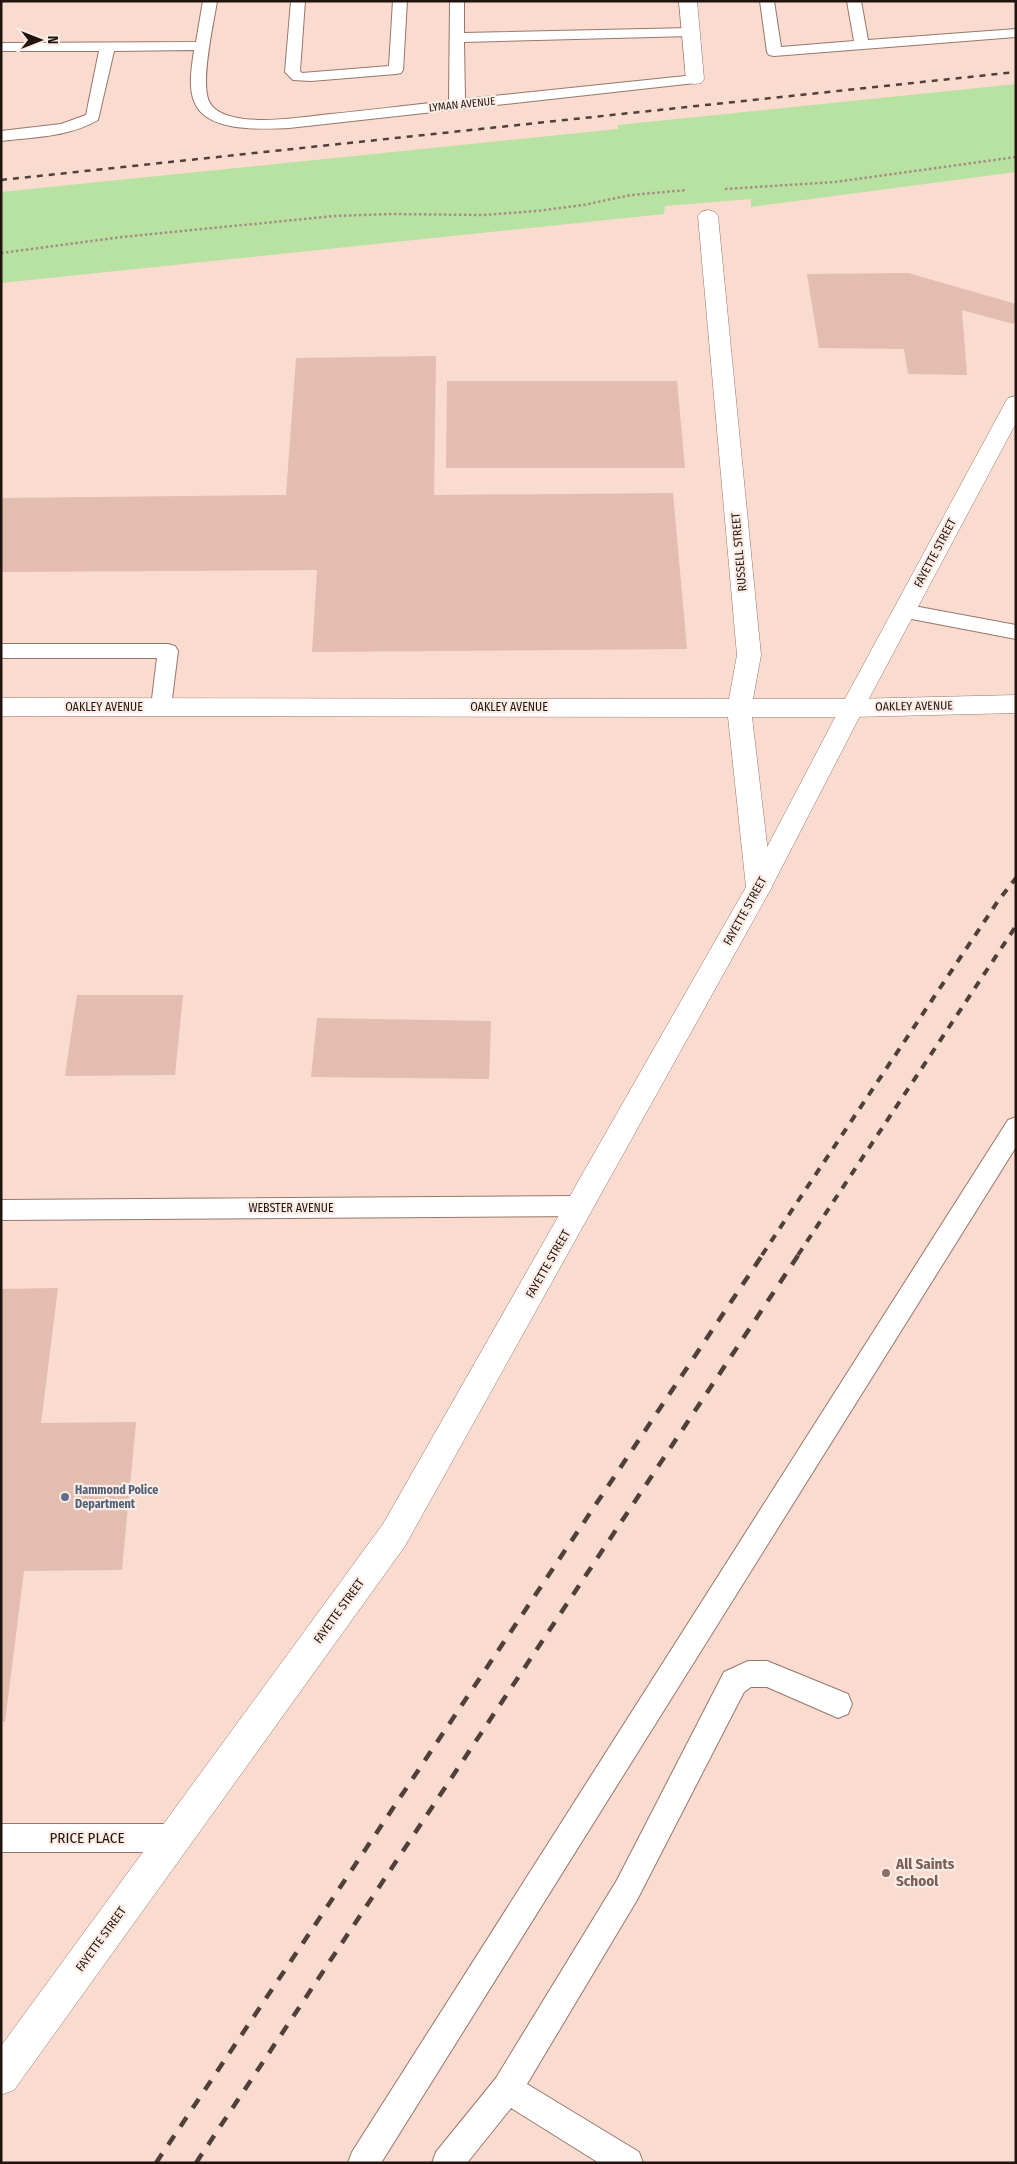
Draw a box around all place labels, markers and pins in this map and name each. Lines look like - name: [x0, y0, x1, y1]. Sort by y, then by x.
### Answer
- place label: Hammond Police Department: [75, 1483, 158, 1511]
- marker: Hammond Police Department: [59, 1491, 71, 1503]
- place label: All Saints School: [895, 1855, 955, 1890]
- marker: All Saints School: [880, 1867, 892, 1879]

